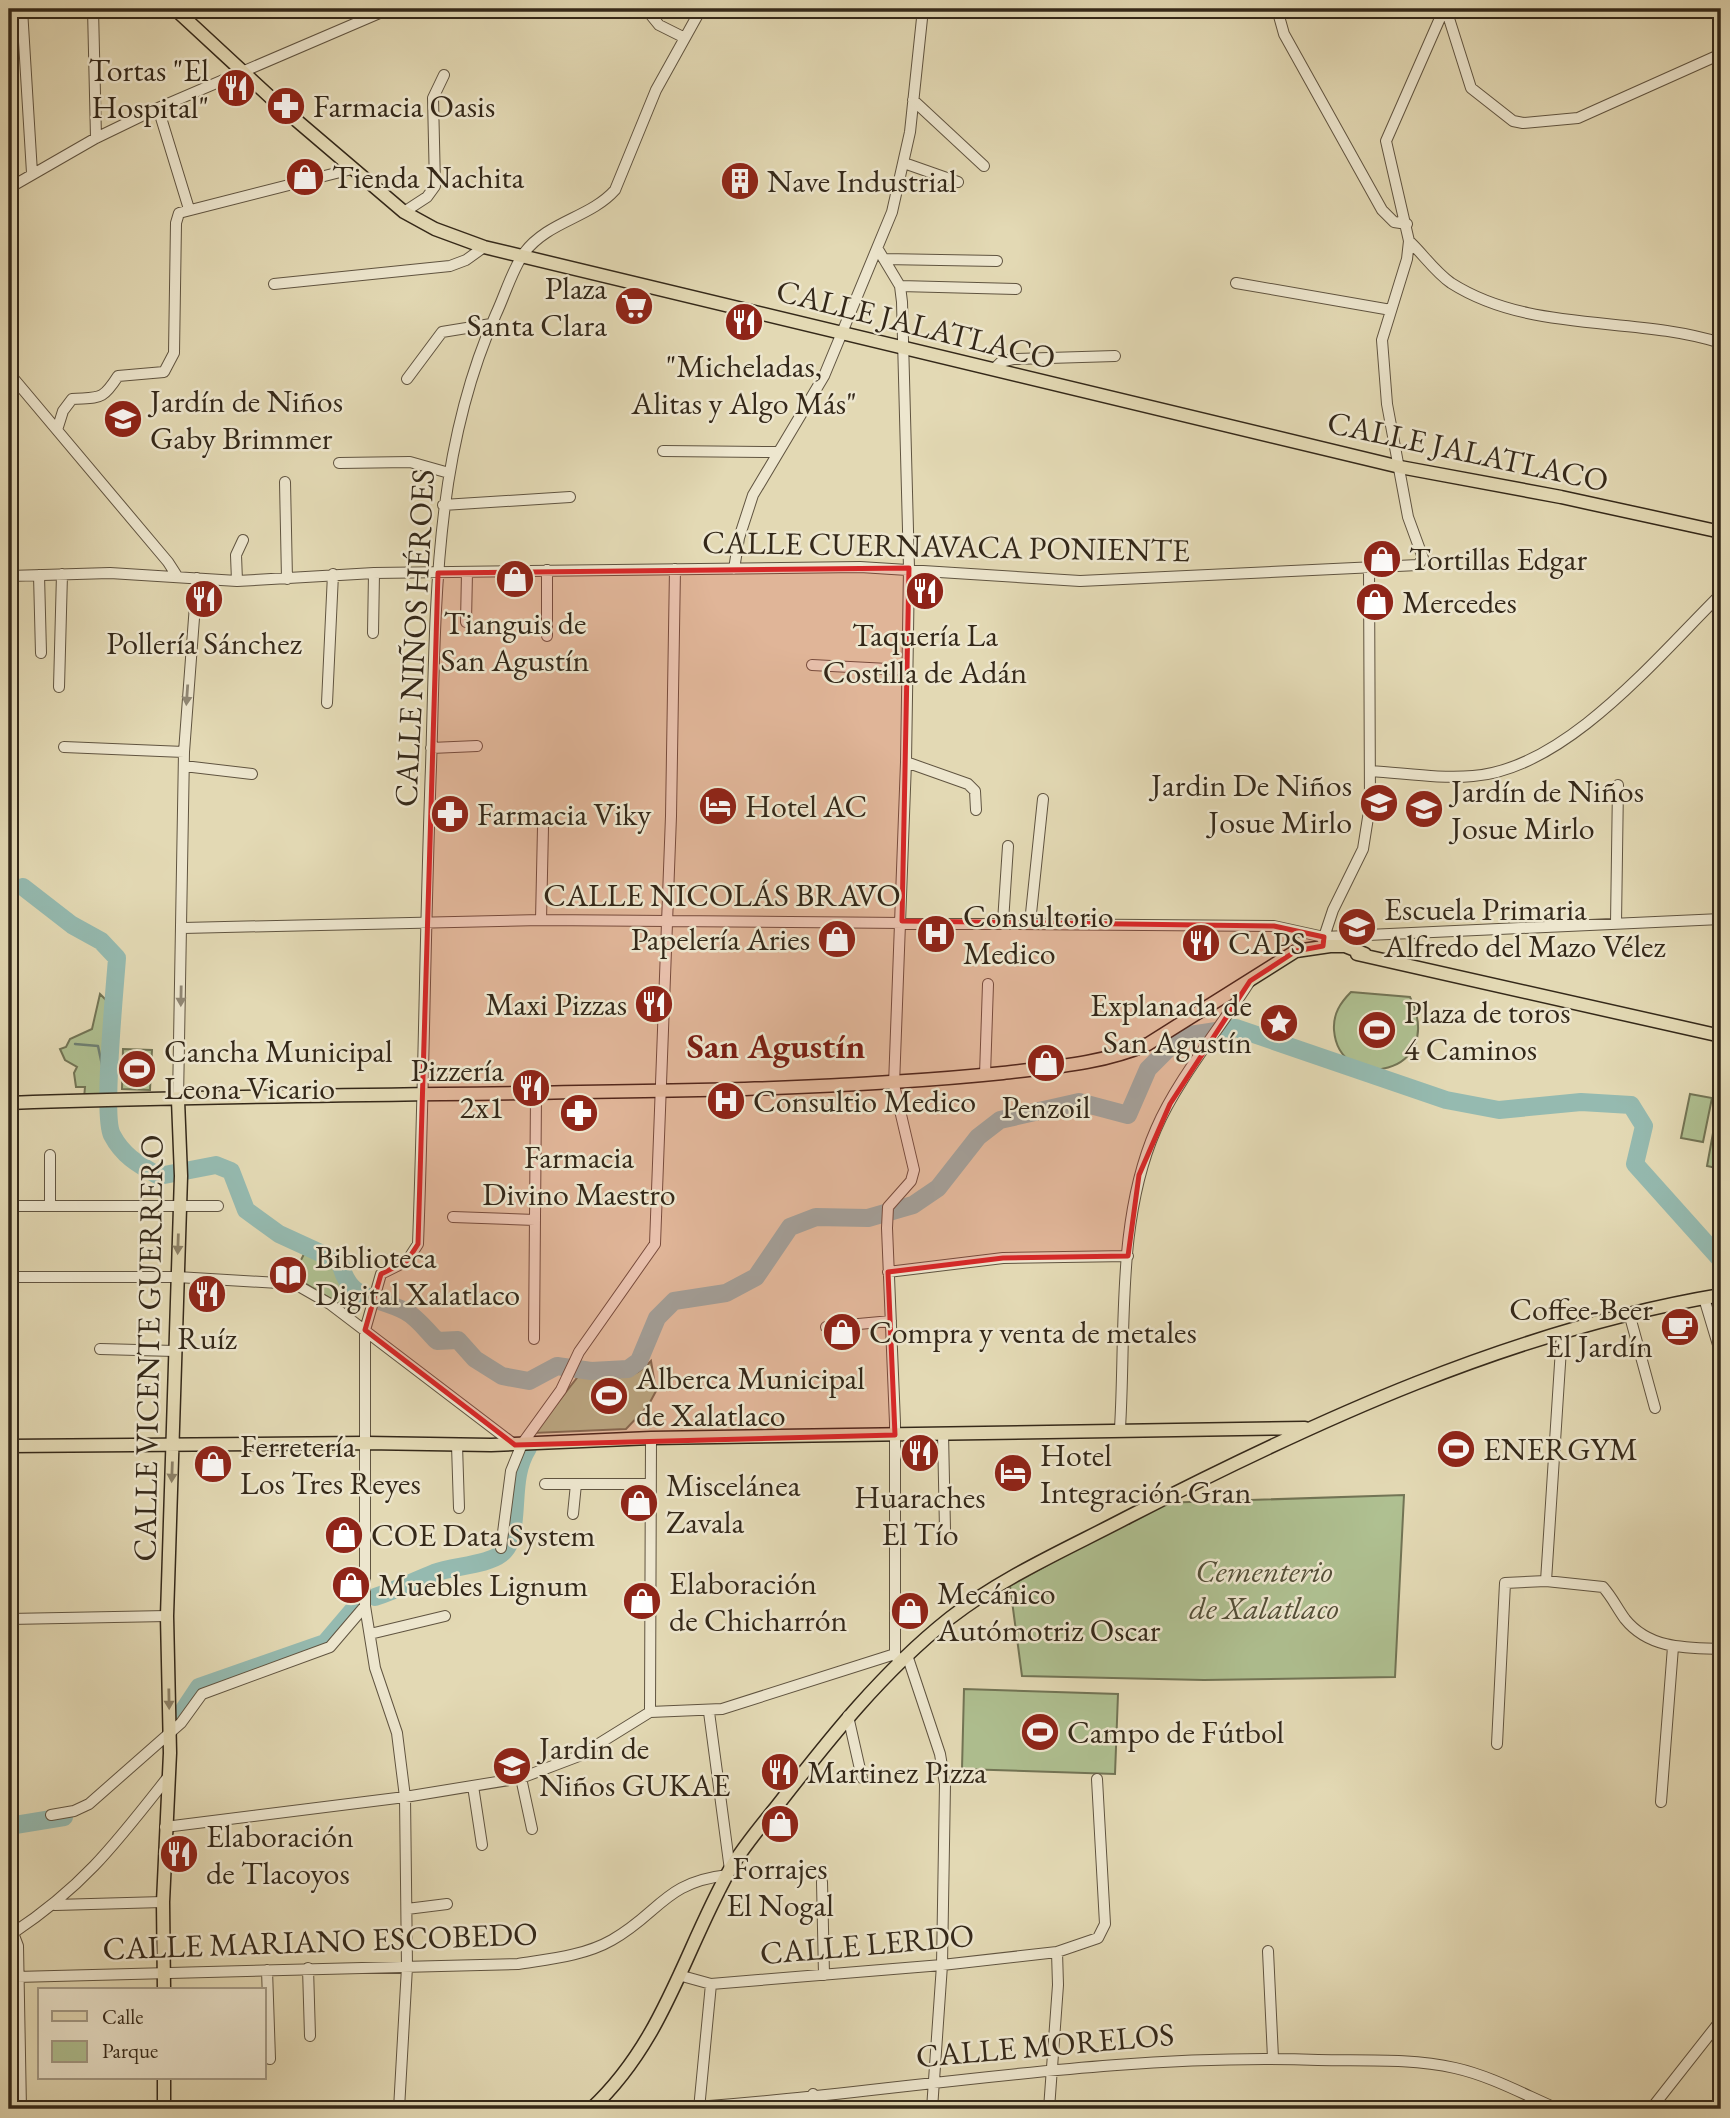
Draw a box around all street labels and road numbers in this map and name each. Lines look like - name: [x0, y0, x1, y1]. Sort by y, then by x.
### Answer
- street label: CALLE JALATLACO: [772, 269, 1060, 379]
- street label: CALLE JALATLACO: [1324, 401, 1612, 501]
- street label: CALLE NIÑOS HÉROES: [384, 468, 444, 808]
- street label: CALLE CUERNAVACA PONIENTE: [702, 521, 1190, 571]
- street label: CALLE NICOLÁS BRAVO: [543, 874, 901, 916]
- street label: CALLE VICENTE GUERRERO: [123, 1134, 173, 1562]
- street label: CALLE MARIANO ESCOBEDO: [102, 1912, 538, 1970]
- street label: CALLE LERDO: [758, 1914, 976, 1974]
- street label: CALLE MORELOS: [914, 2013, 1176, 2077]

